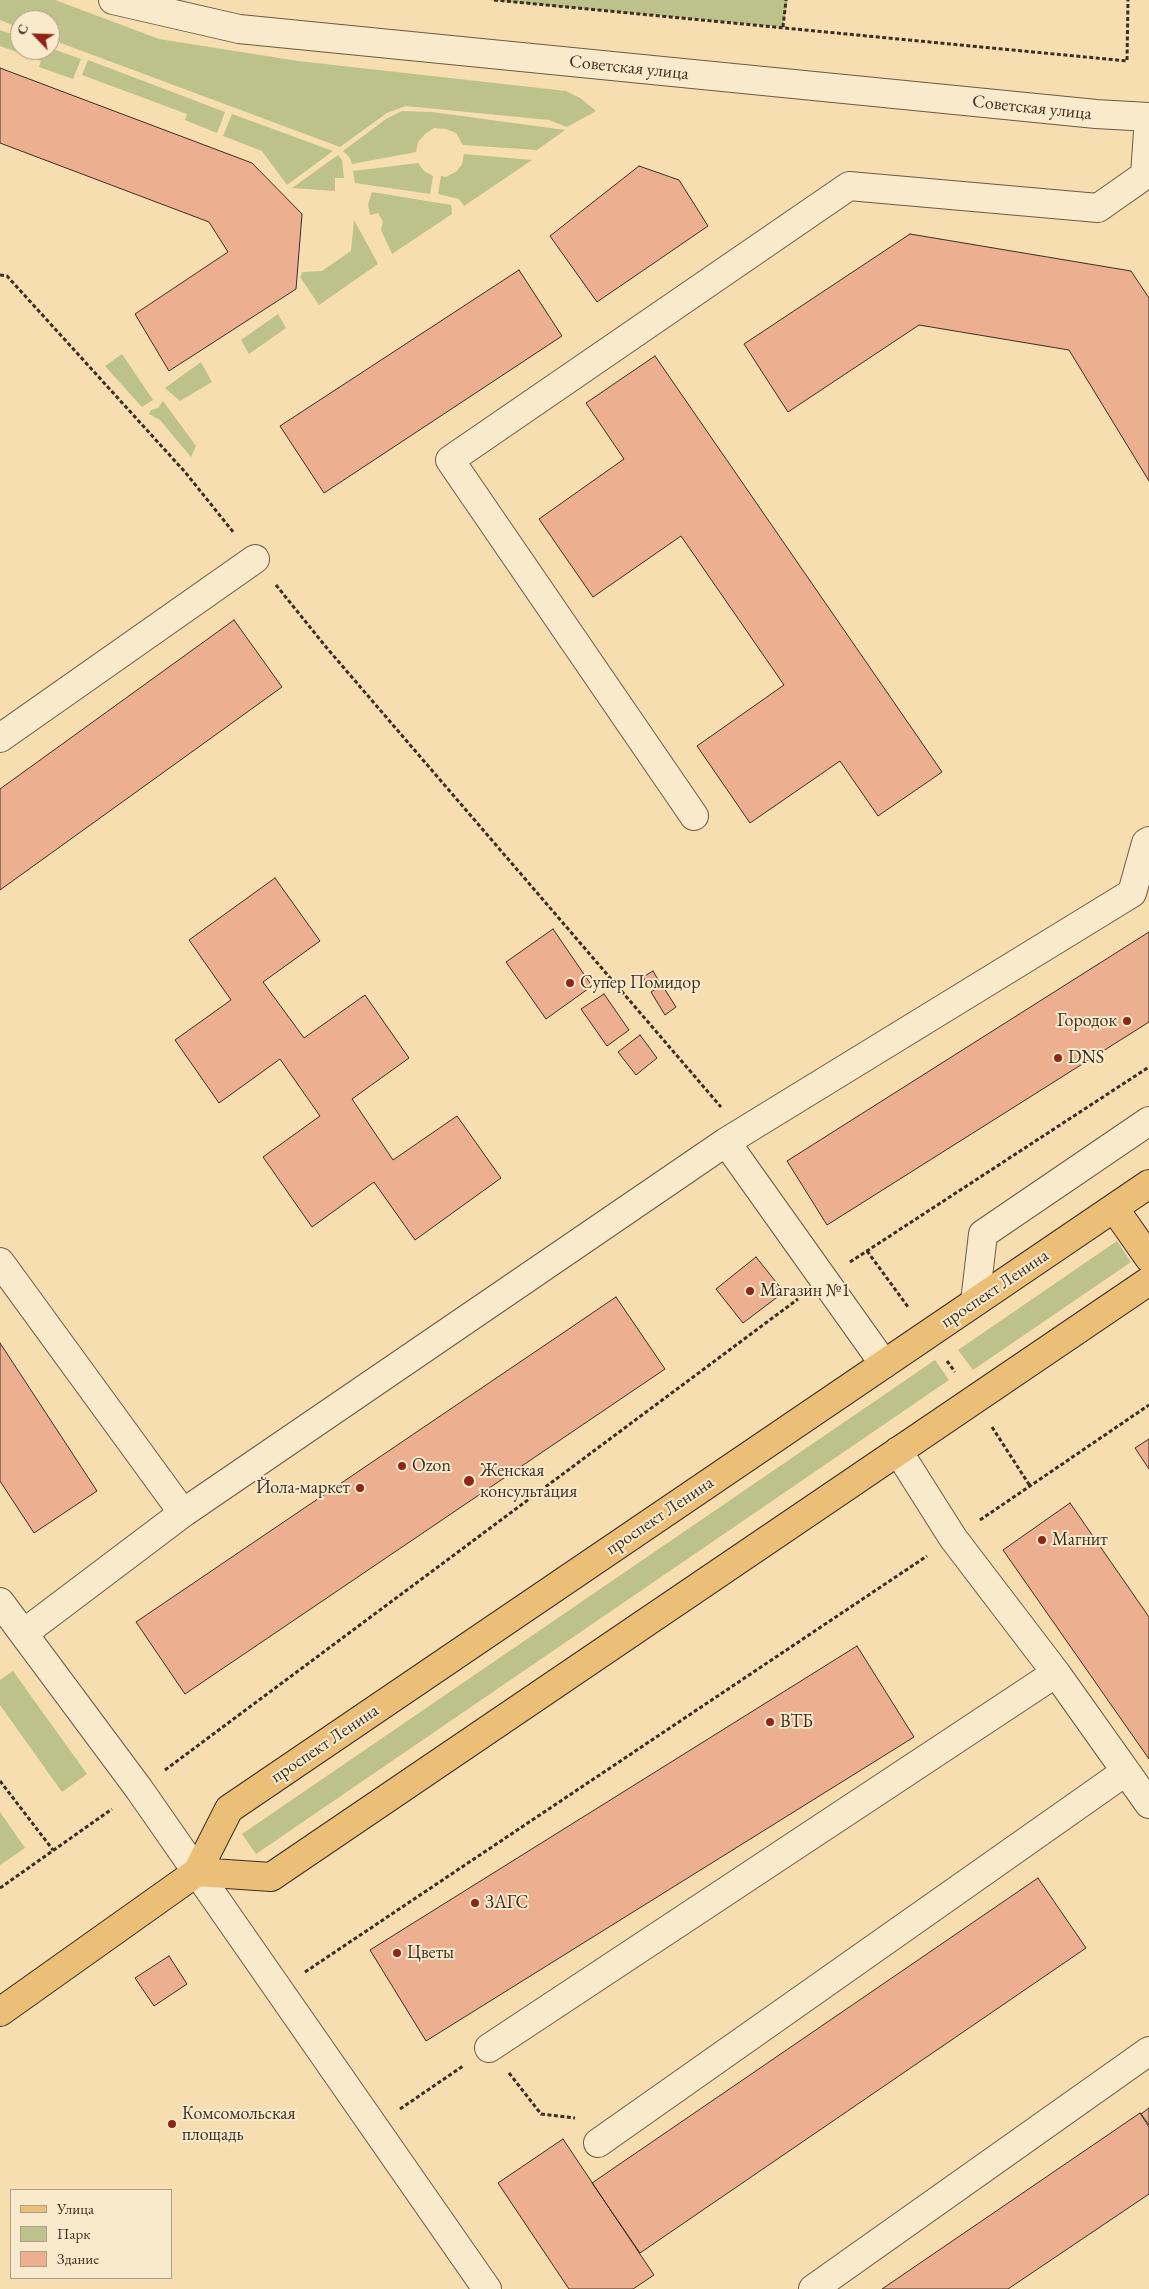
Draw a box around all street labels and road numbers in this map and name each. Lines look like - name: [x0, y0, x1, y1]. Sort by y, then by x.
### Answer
- street label: Советская улица: [568, 51, 690, 85]
- street label: Советская улица: [971, 91, 1093, 125]
- street label: проспект Ленина: [937, 1245, 1053, 1333]
- street label: проспект Ленина: [602, 1472, 718, 1560]
- street label: проспект Ленина: [267, 1700, 383, 1788]

